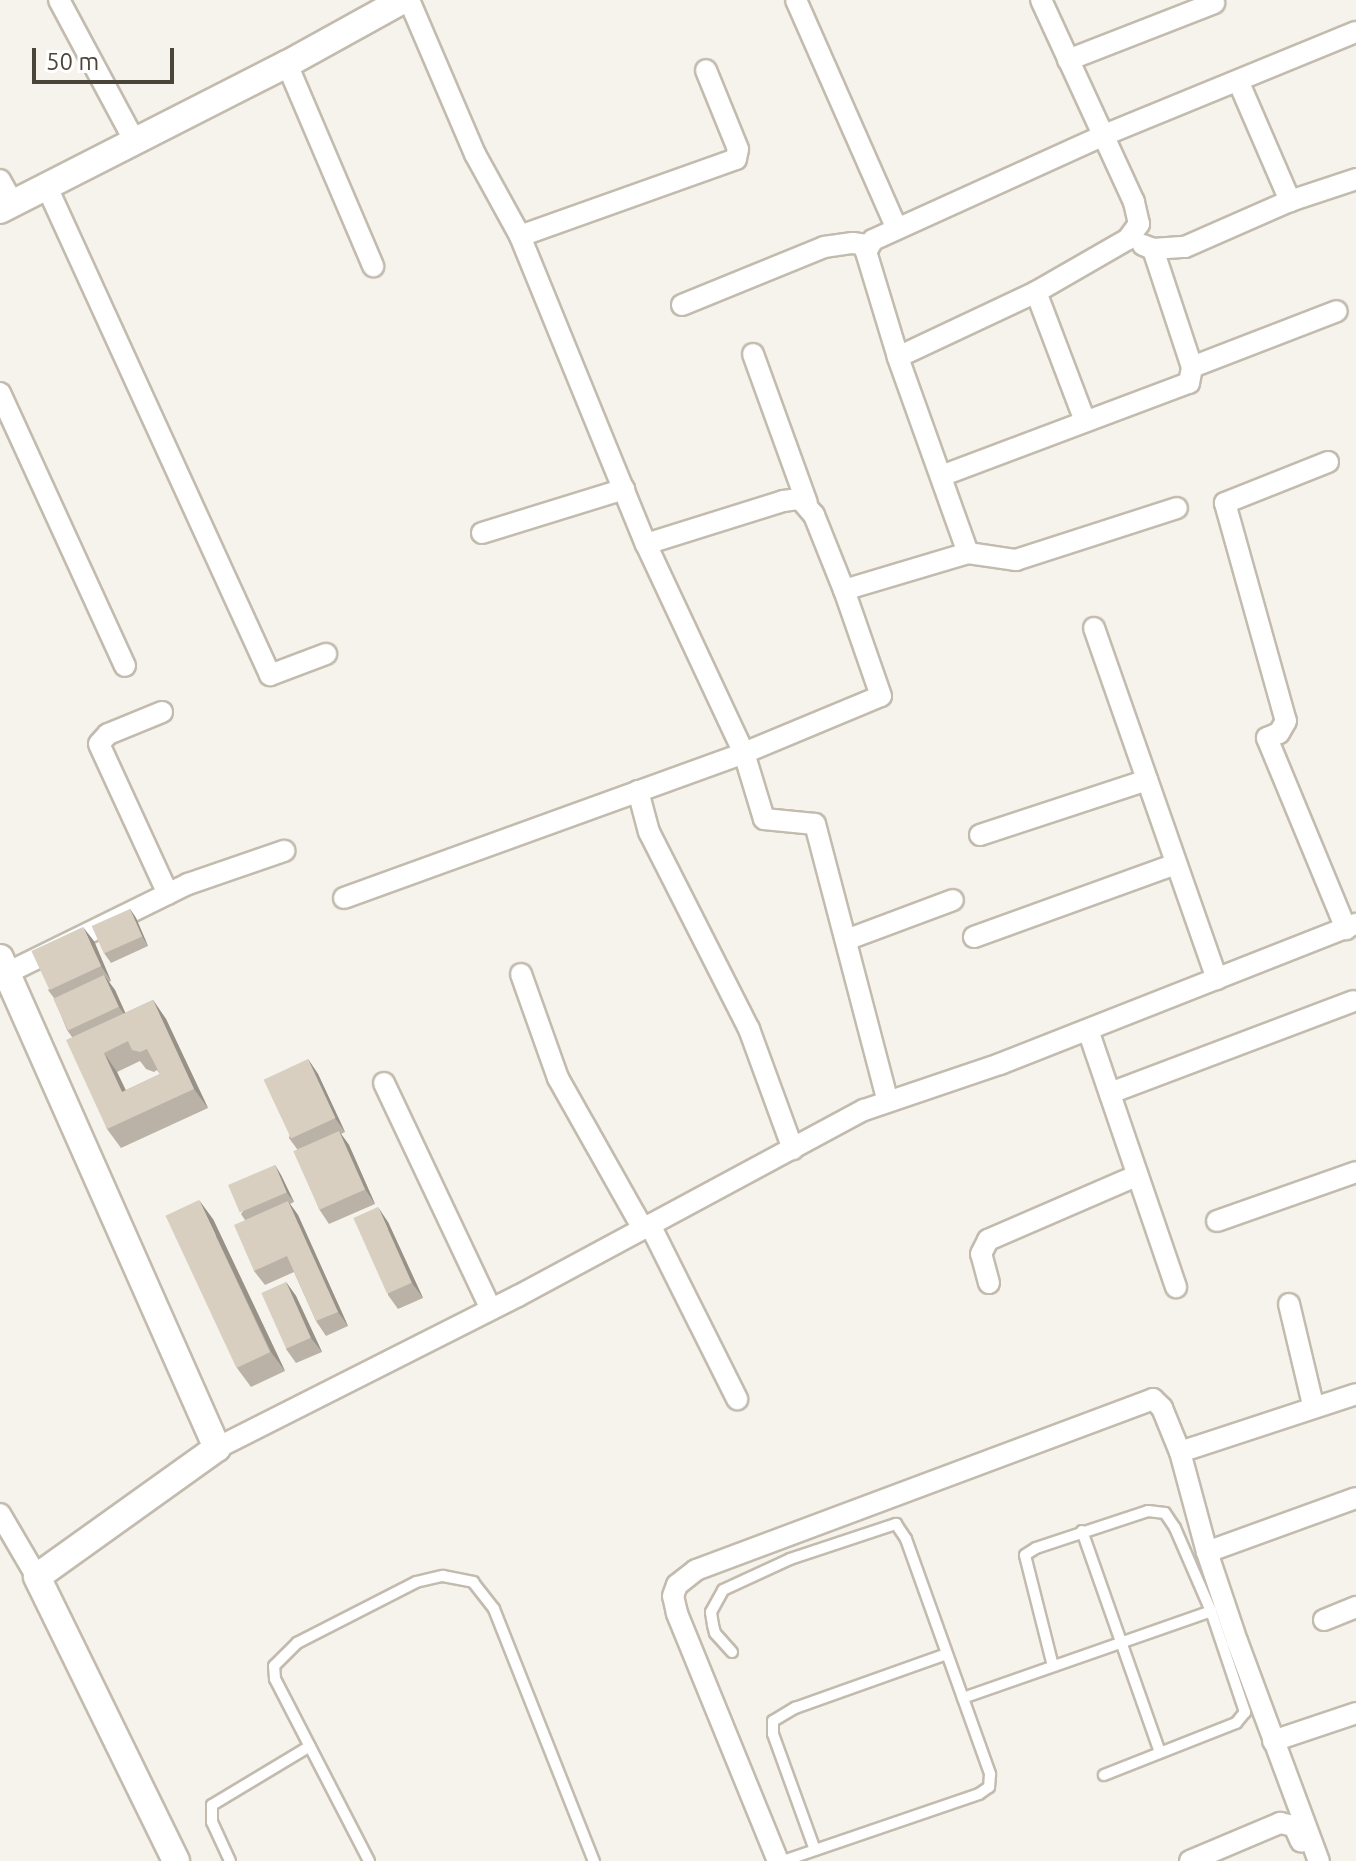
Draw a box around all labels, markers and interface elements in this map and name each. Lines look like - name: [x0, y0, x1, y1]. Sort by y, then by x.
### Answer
- scale bar: [36, 32, 178, 82]
- text: 50 m: [46, 48, 99, 75]

